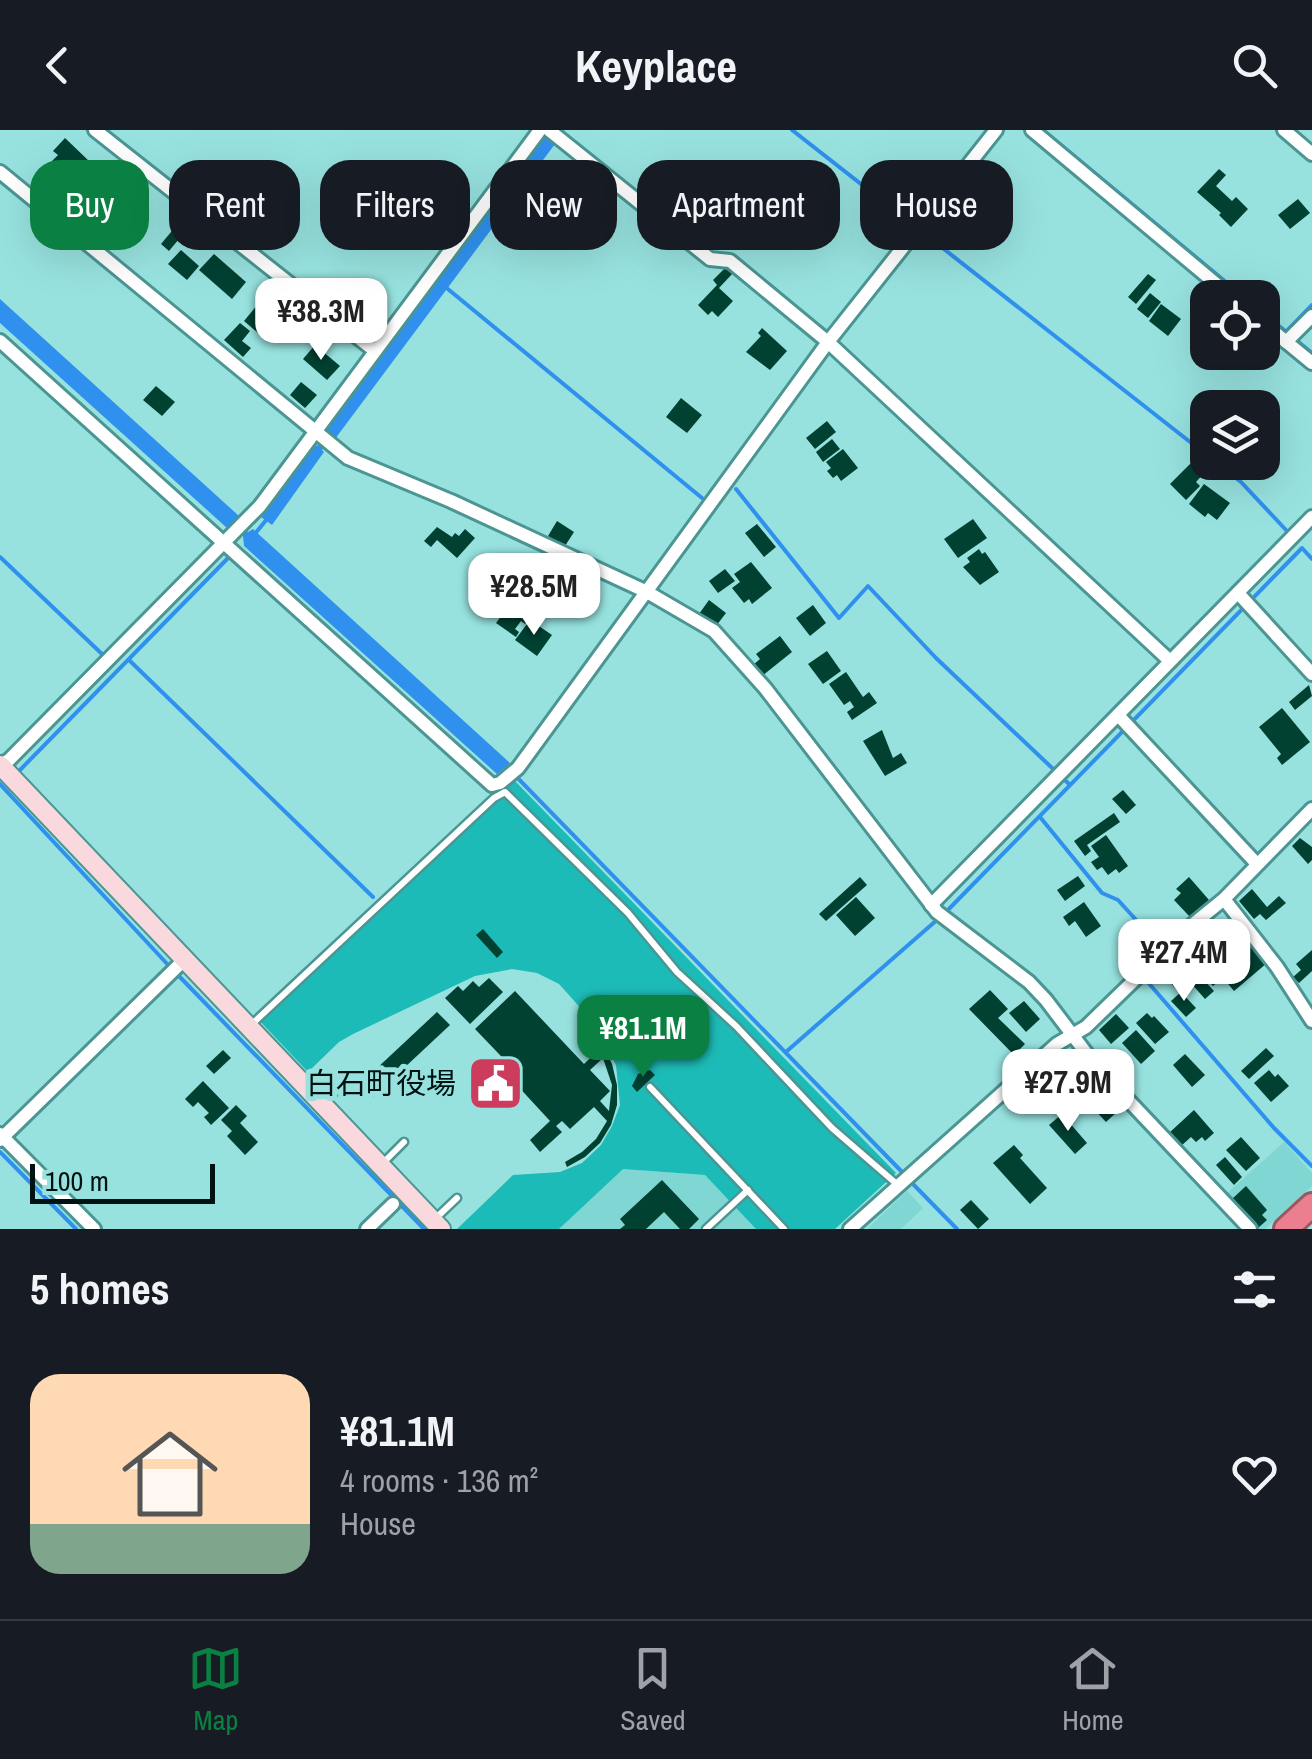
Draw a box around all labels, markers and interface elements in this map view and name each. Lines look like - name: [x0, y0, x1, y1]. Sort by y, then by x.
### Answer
- text: Keyplace: [575, 35, 737, 96]
- icon: back: [30, 38, 85, 93]
- icon: search: [1227, 38, 1282, 93]
- chip: Buy: [30, 160, 149, 250]
- chip: Rent: [169, 160, 300, 250]
- chip: Filters: [320, 160, 470, 250]
- chip: New: [490, 160, 617, 250]
- chip: Apartment: [637, 160, 840, 250]
- chip: House: [860, 160, 1013, 250]
- pin: ¥38.3M: [240, 278, 402, 363]
- map controls: [1190, 280, 1280, 480]
- button: locate: [1190, 280, 1280, 370]
- text: ¥38.3M: [277, 289, 365, 332]
- button: layers: [1190, 390, 1280, 480]
- pin: ¥28.5M: [453, 553, 615, 638]
- text: ¥28.5M: [490, 564, 578, 607]
- pin: ¥27.4M: [1103, 919, 1265, 1004]
- text: ¥27.4M: [1140, 930, 1228, 973]
- pin: ¥81.1M: [562, 995, 724, 1080]
- text: ¥81.1M: [599, 1006, 687, 1049]
- pin: ¥27.9M: [987, 1049, 1149, 1134]
- public building icon: 白石町役場: [465, 1053, 525, 1113]
- text: ¥27.9M: [1024, 1060, 1112, 1103]
- place label: 白石町役場: [306, 1063, 456, 1103]
- scale bar: [30, 1159, 215, 1204]
- text: 100 m: [45, 1162, 109, 1200]
- text: 5 homes: [30, 1261, 170, 1317]
- icon: filters: [1227, 1262, 1282, 1317]
- text: ¥81.1M: [340, 1403, 455, 1459]
- icon: home: [110, 1414, 230, 1534]
- icon: heart: [1227, 1447, 1282, 1502]
- text: 4 rooms · 136 m²: [340, 1459, 538, 1502]
- text: House: [340, 1502, 416, 1545]
- tab: Map: [188, 1641, 243, 1739]
- tab: Saved: [620, 1641, 685, 1739]
- tab: Home: [1062, 1641, 1124, 1739]

